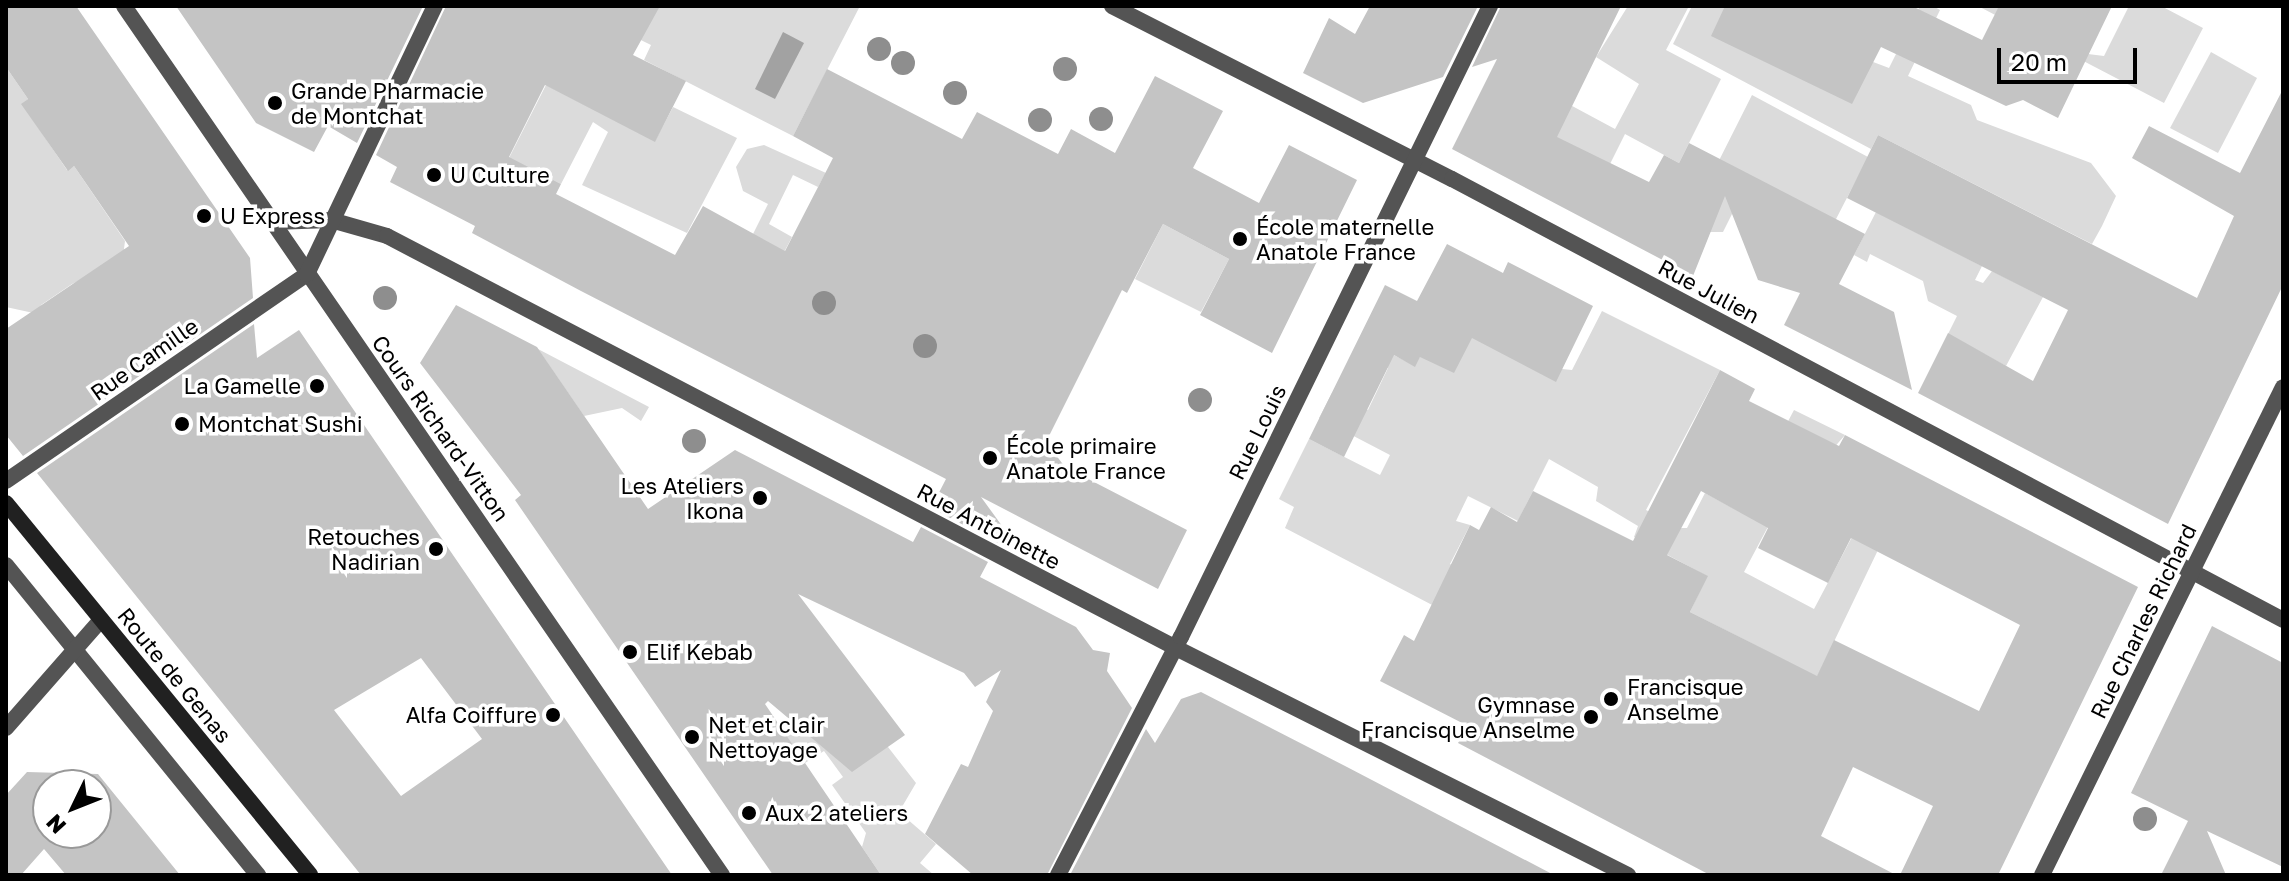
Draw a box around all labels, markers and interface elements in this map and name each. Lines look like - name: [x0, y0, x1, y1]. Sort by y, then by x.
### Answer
- scale bar: [2001, 32, 2141, 82]
- text: 20 m: [2011, 47, 2067, 76]
- place label: Grande Pharmacie de Montchat: [291, 77, 484, 128]
- marker: Grande Pharmacie de Montchat: [266, 94, 284, 112]
- place label: U Culture: [450, 162, 550, 188]
- marker: U Culture: [425, 166, 443, 184]
- place label: U Express: [220, 203, 325, 229]
- marker: U Express: [195, 207, 213, 225]
- place label: École maternelle Anatole France: [1256, 213, 1434, 264]
- marker: École maternelle Anatole France: [1231, 230, 1249, 248]
- street label: Rue Julien: [1654, 253, 1764, 329]
- street label: Rue Camille: [85, 312, 203, 406]
- street label: Cours Richard-Vitton: [367, 330, 515, 526]
- place label: La Gamelle: [184, 373, 301, 399]
- marker: La Gamelle: [308, 377, 326, 395]
- street label: Rue Louis: [1223, 380, 1291, 484]
- place label: Montchat Sushi: [198, 411, 363, 437]
- marker: Montchat Sushi: [173, 415, 191, 433]
- place label: École primaire Anatole France: [1006, 432, 1166, 484]
- marker: École primaire Anatole France: [981, 449, 999, 467]
- place label: Les Ateliers Ikona: [620, 472, 744, 524]
- street label: Rue Antoinette: [913, 477, 1065, 575]
- marker: Les Ateliers Ikona: [751, 489, 769, 507]
- street label: Rue Charles Richard: [2084, 519, 2202, 723]
- place label: Retouches Nadirian: [307, 523, 420, 574]
- marker: Retouches Nadirian: [427, 540, 445, 558]
- street label: Route de Genas: [113, 602, 237, 748]
- place label: Elif Kebab: [646, 639, 753, 665]
- marker: Elif Kebab: [621, 643, 639, 661]
- place label: Francisque Anselme: [1627, 673, 1744, 724]
- marker: Francisque Anselme: [1602, 690, 1620, 708]
- place label: Gymnase Francisque Anselme: [1361, 691, 1575, 742]
- place label: Alfa Coiffure: [406, 702, 537, 728]
- marker: Alfa Coiffure: [544, 706, 562, 724]
- marker: Gymnase Francisque Anselme: [1582, 708, 1600, 726]
- place label: Net et clair Nettoyage: [708, 711, 825, 762]
- marker: Net et clair Nettoyage: [683, 728, 701, 746]
- north arrow: [32, 769, 112, 849]
- place label: Aux 2 ateliers: [765, 800, 908, 826]
- marker: Aux 2 ateliers: [740, 804, 758, 822]
- text: N: [40, 809, 71, 840]

